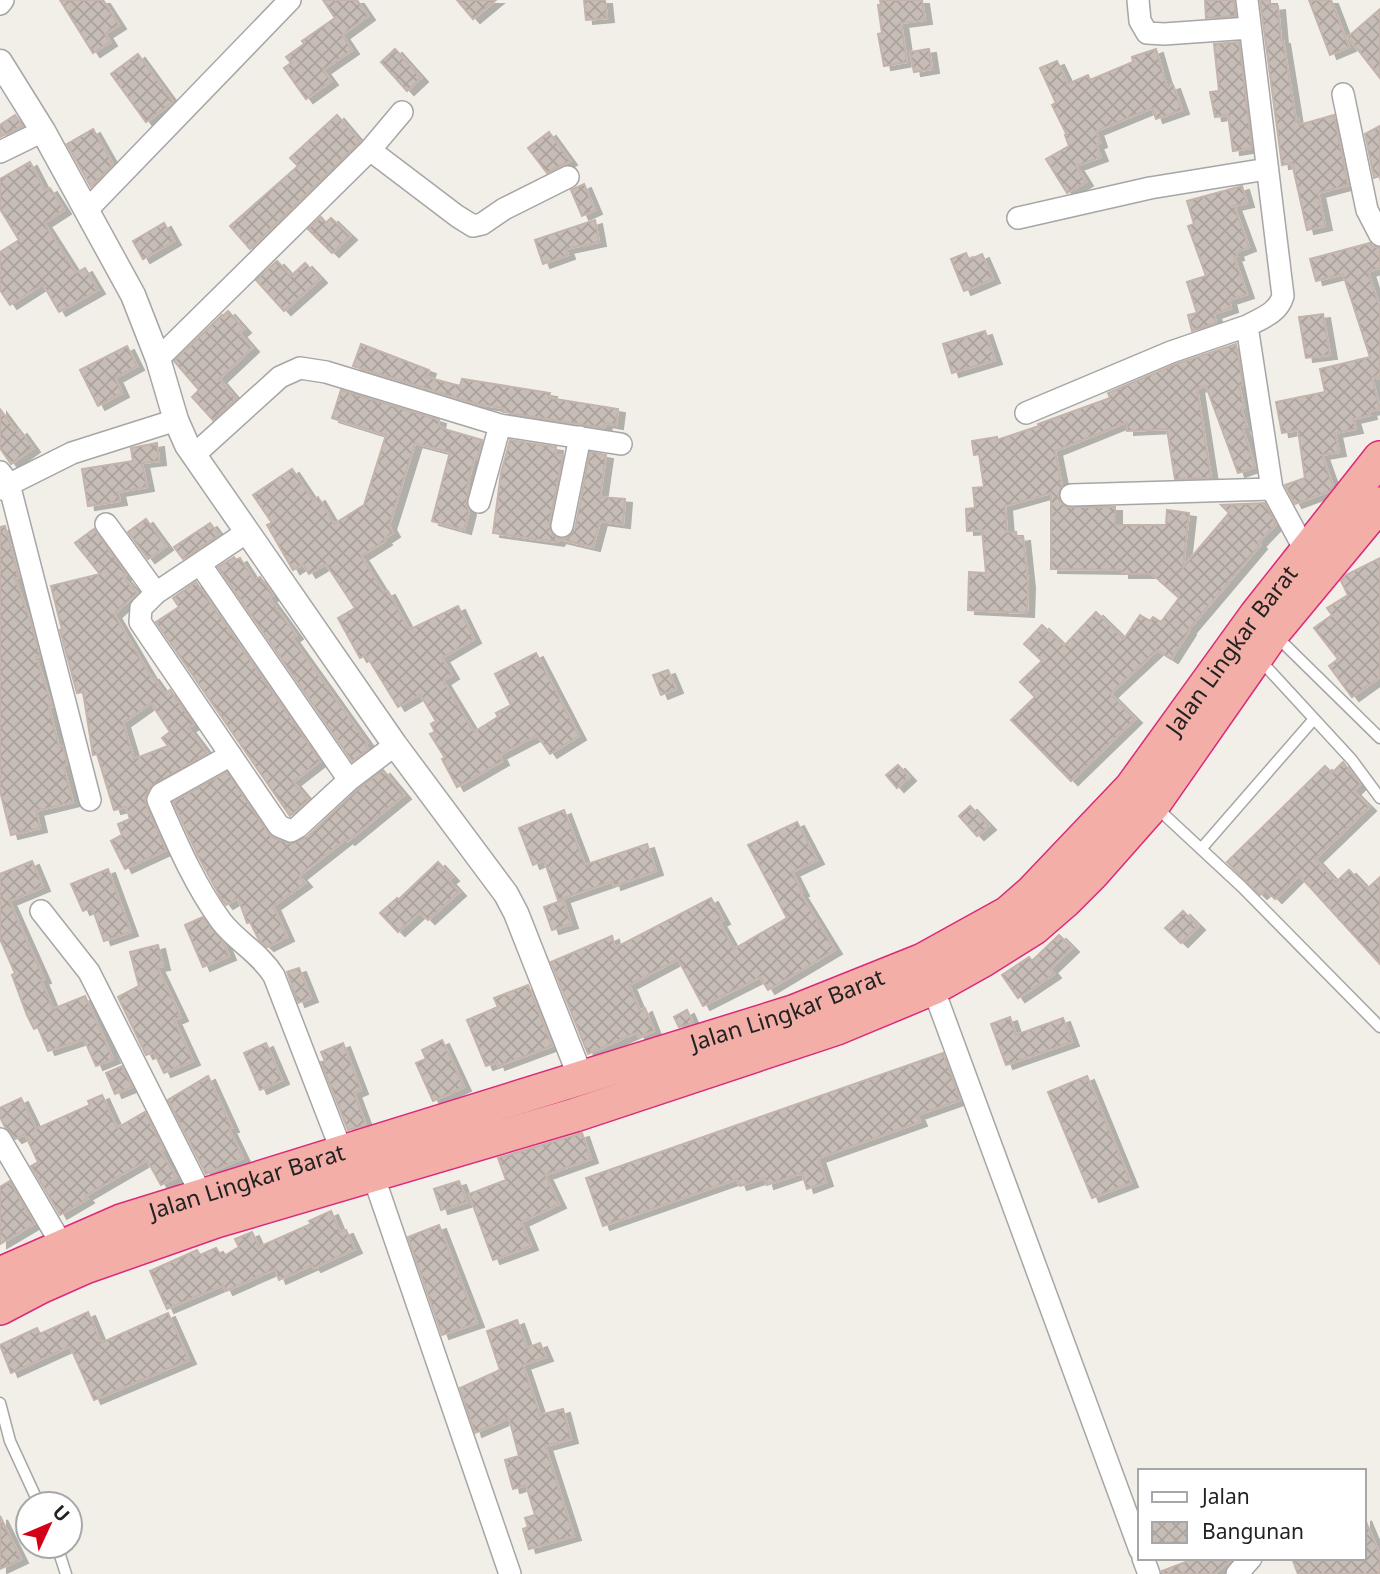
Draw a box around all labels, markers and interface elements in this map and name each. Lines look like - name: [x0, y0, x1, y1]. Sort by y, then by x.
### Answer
- street label: Jalan Lingkar Barat: [1156, 558, 1304, 743]
- street label: Jalan Lingkar Barat: [684, 960, 889, 1059]
- street label: Jalan Lingkar Barat: [143, 1135, 349, 1227]
- legend: [1138, 1469, 1366, 1560]
- text: Jalan: [1200, 1482, 1250, 1510]
- north arrow: [14, 1490, 84, 1560]
- text: U: [47, 1499, 76, 1527]
- text: Bangunan: [1202, 1517, 1304, 1545]

